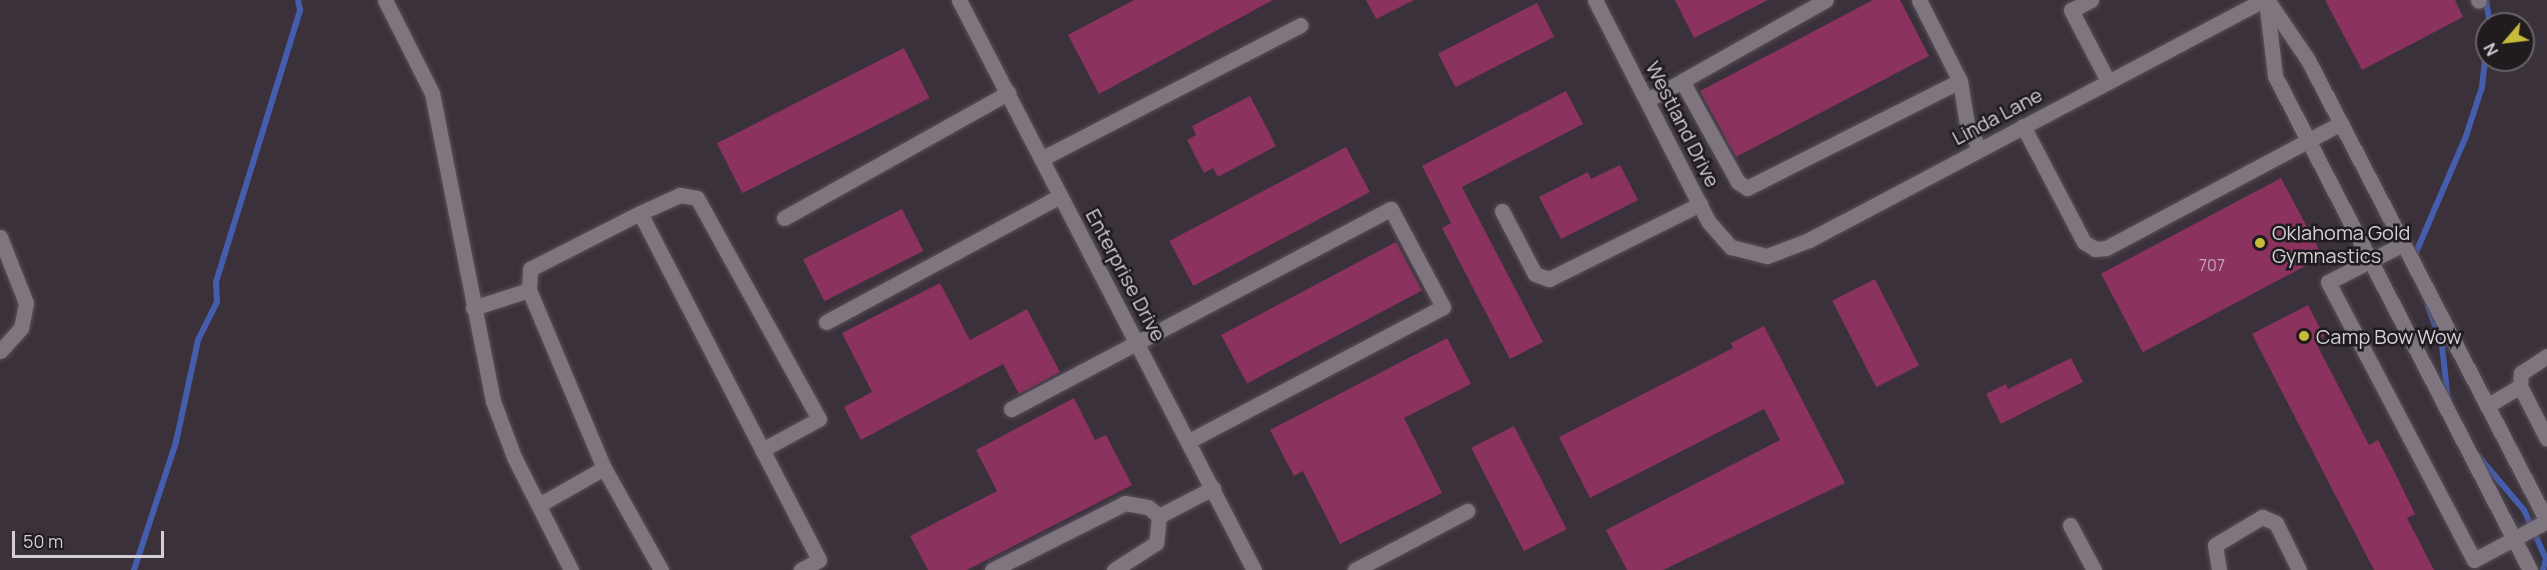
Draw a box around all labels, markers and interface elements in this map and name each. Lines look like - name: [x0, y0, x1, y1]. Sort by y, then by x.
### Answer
- north arrow: [2475, 12, 2535, 72]
- text: N: [2478, 39, 2503, 60]
- street label: Westland Drive: [1641, 57, 1725, 191]
- street label: Linda Lane: [1948, 82, 2046, 150]
- street label: Enterprise Drive: [1081, 205, 1171, 345]
- place label: Oklahoma Gold Gymnastics: [2272, 220, 2410, 267]
- marker: Oklahoma Gold Gymnastics: [2253, 236, 2267, 250]
- house number: 707: [2199, 255, 2225, 275]
- place label: Camp Bow Wow: [2316, 324, 2462, 348]
- marker: Camp Bow Wow: [2297, 329, 2311, 343]
- scale bar: [15, 519, 166, 557]
- text: 50 m: [23, 529, 63, 553]

